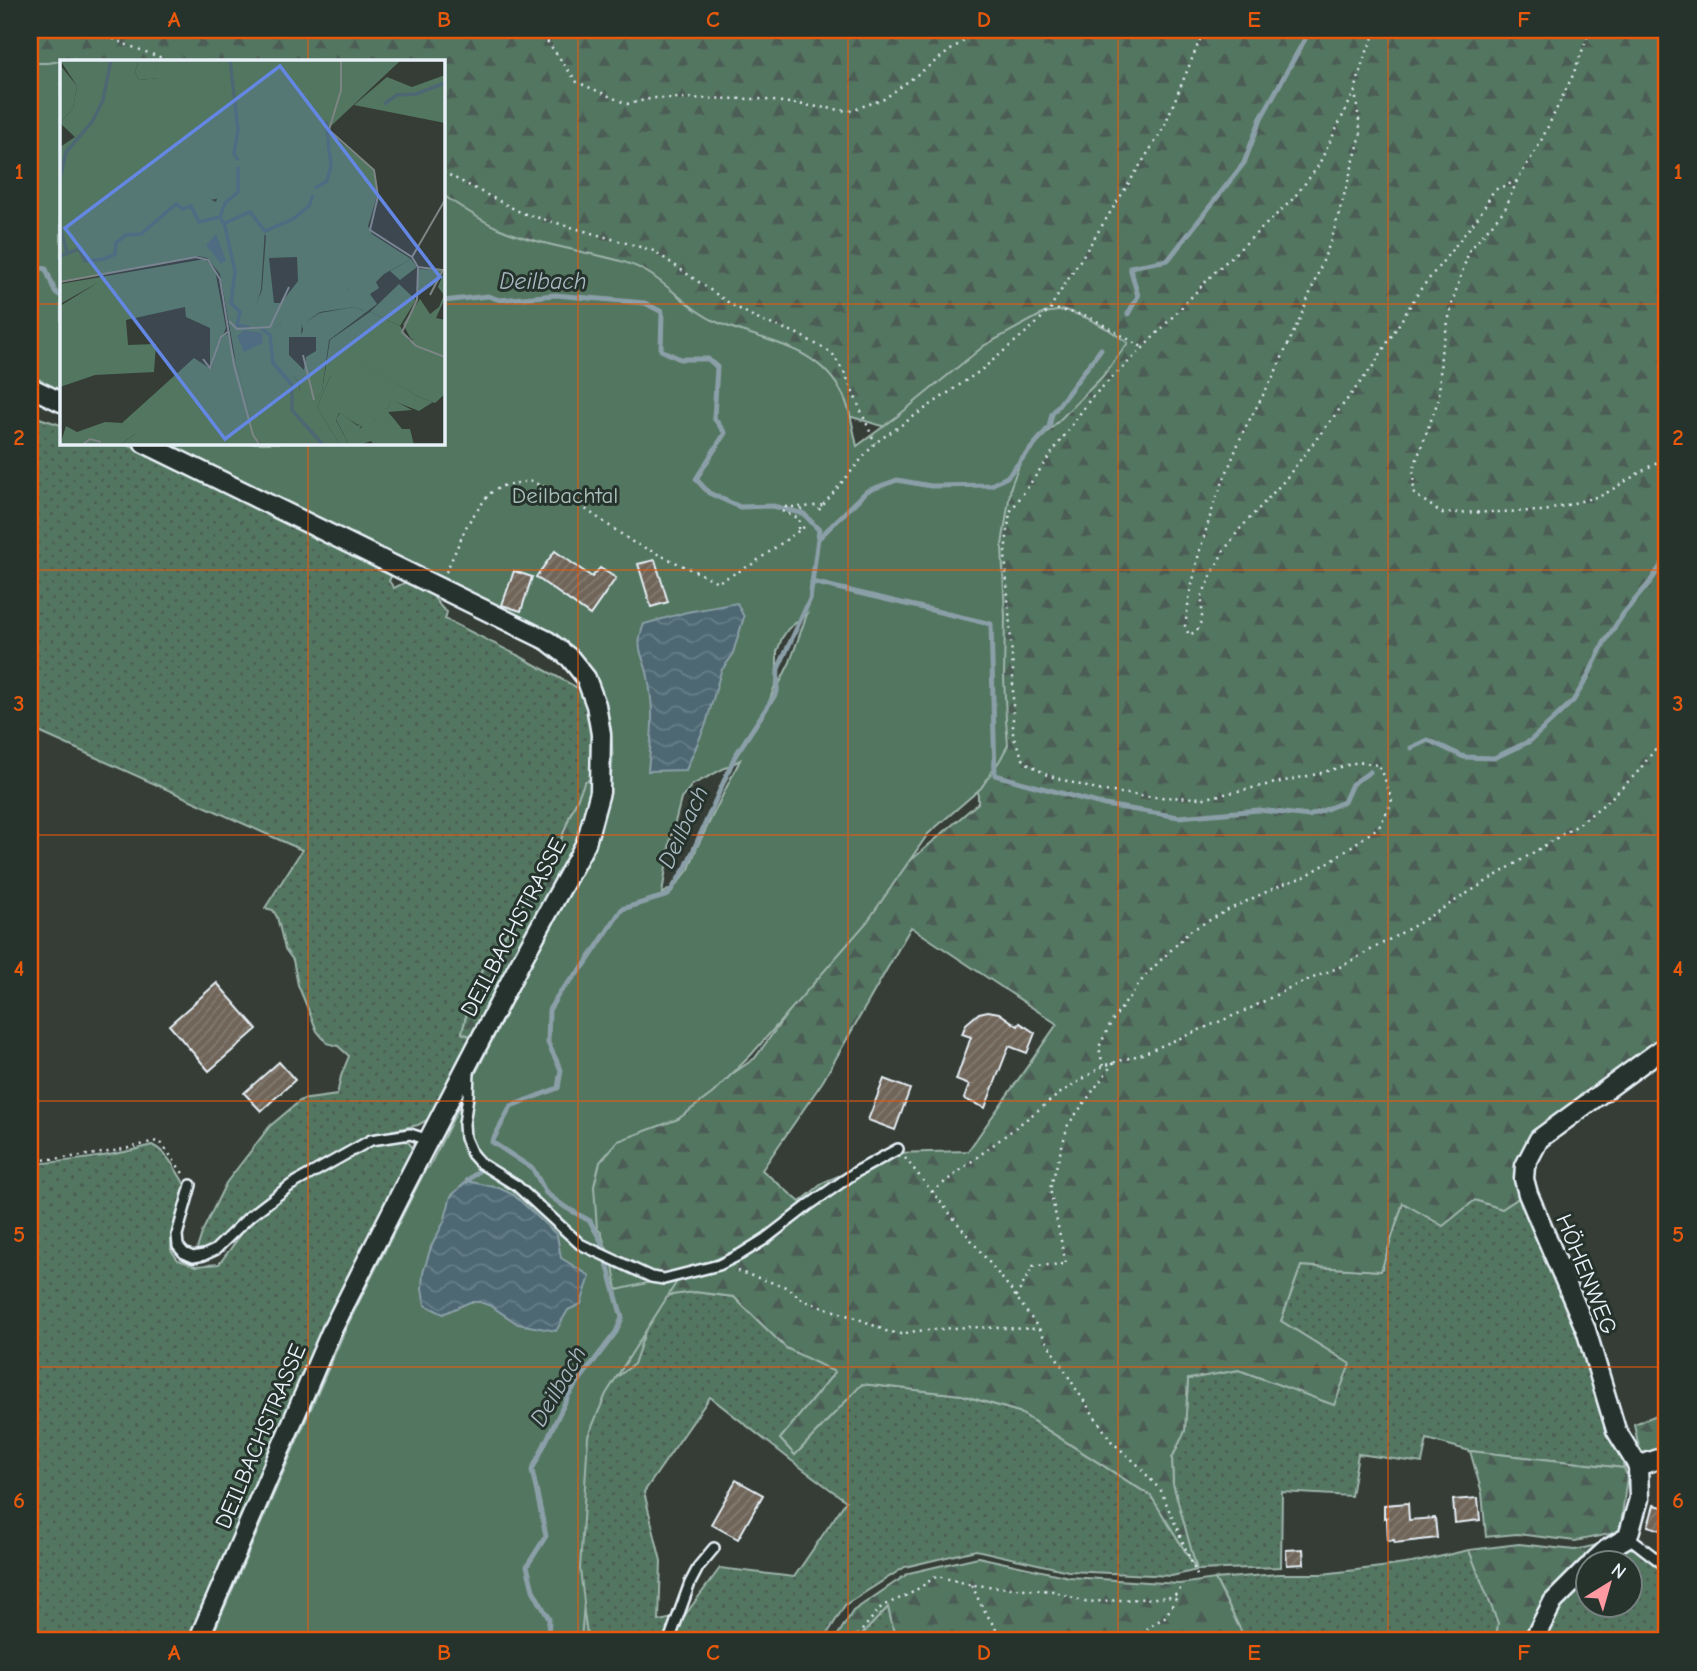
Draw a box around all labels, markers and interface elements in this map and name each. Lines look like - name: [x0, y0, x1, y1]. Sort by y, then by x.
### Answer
- text: A: [168, 6, 181, 33]
- text: B: [437, 6, 451, 33]
- text: C: [706, 6, 720, 33]
- text: D: [977, 6, 991, 33]
- text: E: [1247, 6, 1261, 33]
- text: F: [1517, 6, 1531, 33]
- inset map: [60, 60, 444, 444]
- text: 1: [14, 158, 24, 185]
- text: 1: [1673, 158, 1683, 185]
- water label: Deilbach: [499, 267, 587, 295]
- text: 2: [13, 424, 25, 451]
- text: 2: [1672, 424, 1684, 451]
- park label: Deilbachtal: [512, 482, 618, 509]
- text: 3: [13, 690, 25, 717]
- text: 3: [1672, 690, 1684, 717]
- water label: Deilbach: [652, 781, 714, 873]
- street label: DEILBACHSTRASSE: [455, 833, 572, 1021]
- text: 4: [14, 955, 25, 982]
- text: 4: [1673, 955, 1684, 982]
- street label: HÖHENWEG: [1550, 1210, 1623, 1338]
- text: 5: [13, 1221, 25, 1248]
- text: 5: [1672, 1221, 1684, 1248]
- street label: DEILBACHSTRASSE: [209, 1340, 312, 1533]
- water label: Deilbach: [524, 1341, 592, 1431]
- text: 6: [13, 1487, 25, 1514]
- text: 6: [1672, 1487, 1684, 1514]
- north arrow: [1574, 1548, 1644, 1618]
- text: N: [1607, 1559, 1630, 1584]
- text: A: [168, 1639, 181, 1666]
- text: B: [437, 1639, 451, 1666]
- text: C: [706, 1639, 720, 1666]
- text: D: [977, 1639, 991, 1666]
- text: E: [1247, 1639, 1261, 1666]
- text: F: [1517, 1639, 1531, 1666]

